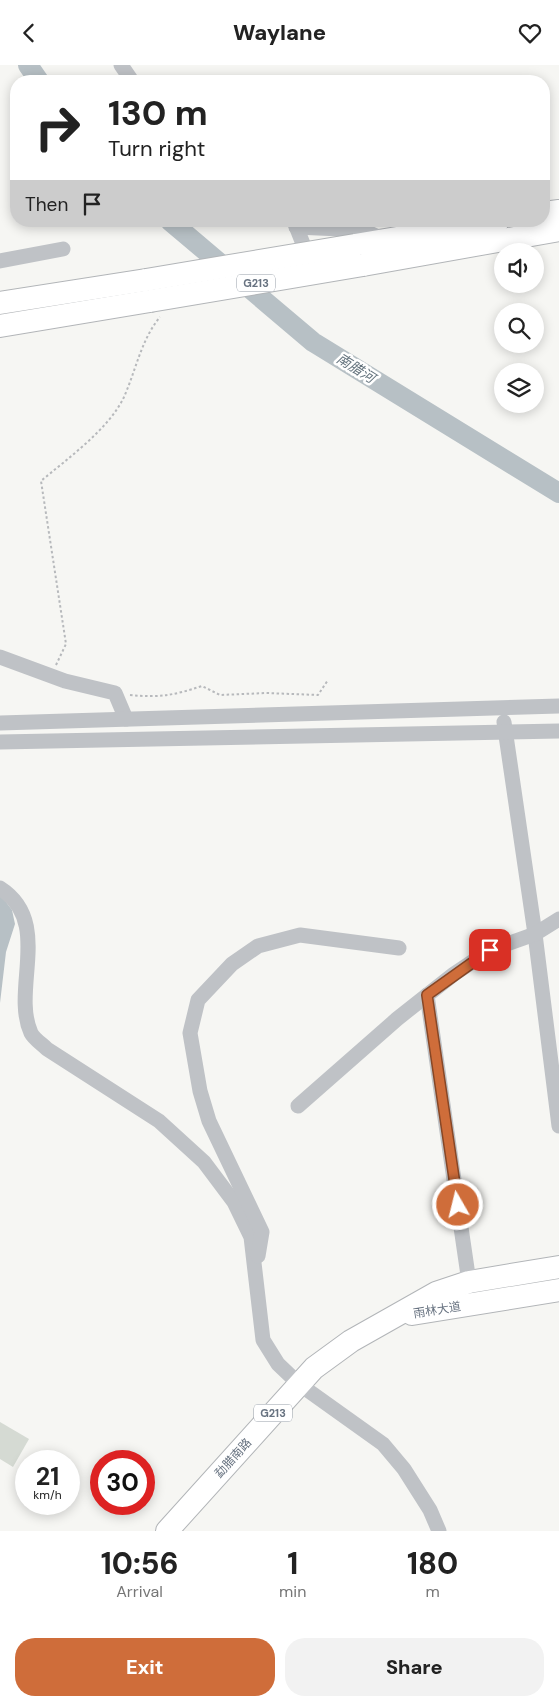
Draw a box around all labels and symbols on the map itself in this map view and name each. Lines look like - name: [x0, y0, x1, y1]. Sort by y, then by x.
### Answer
- road number: G213: [237, 275, 275, 292]
- water label: 南腊河: [333, 349, 381, 388]
- pin: [469, 929, 511, 971]
- position arrow: [431, 1178, 483, 1230]
- street label: 雨林大道: [412, 1298, 462, 1322]
- road number: G213: [254, 1405, 292, 1421]
- street label: 勐腊南路: [211, 1435, 255, 1481]
- speed limit sign: 30: [90, 1450, 155, 1515]

